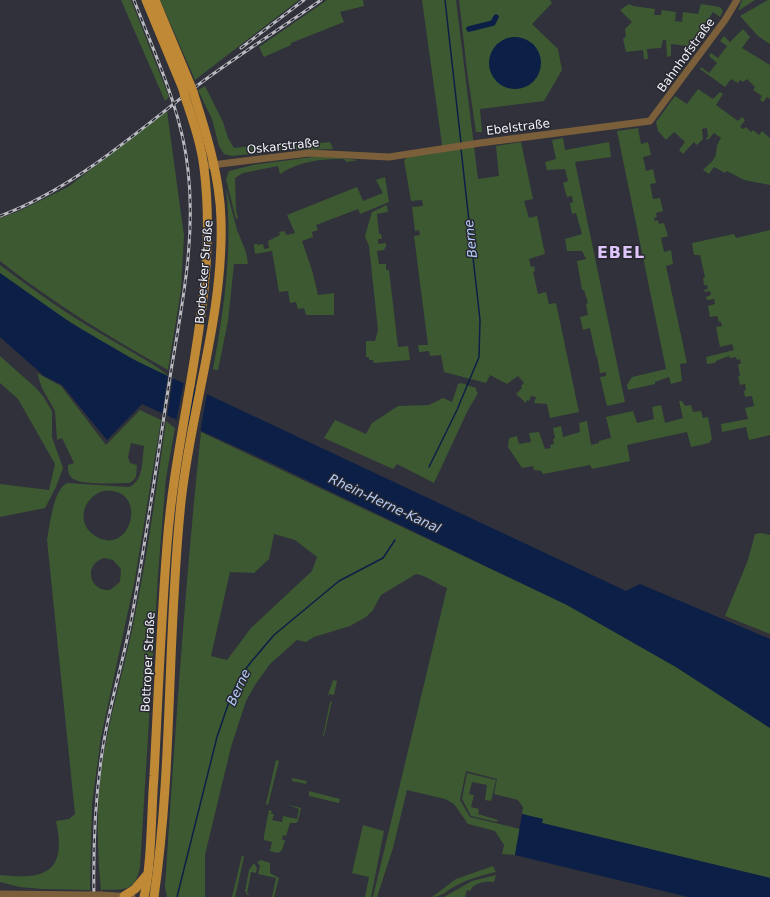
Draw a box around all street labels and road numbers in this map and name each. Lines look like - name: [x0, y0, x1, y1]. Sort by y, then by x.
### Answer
- street label: Bahnhofstraße: [654, 15, 718, 95]
- street label: Ebelstraße: [485, 116, 551, 138]
- street label: Oskarstraße: [246, 135, 320, 157]
- street label: Borbecker Straße: [192, 219, 216, 325]
- street label: Bottroper Straße: [138, 612, 158, 712]

